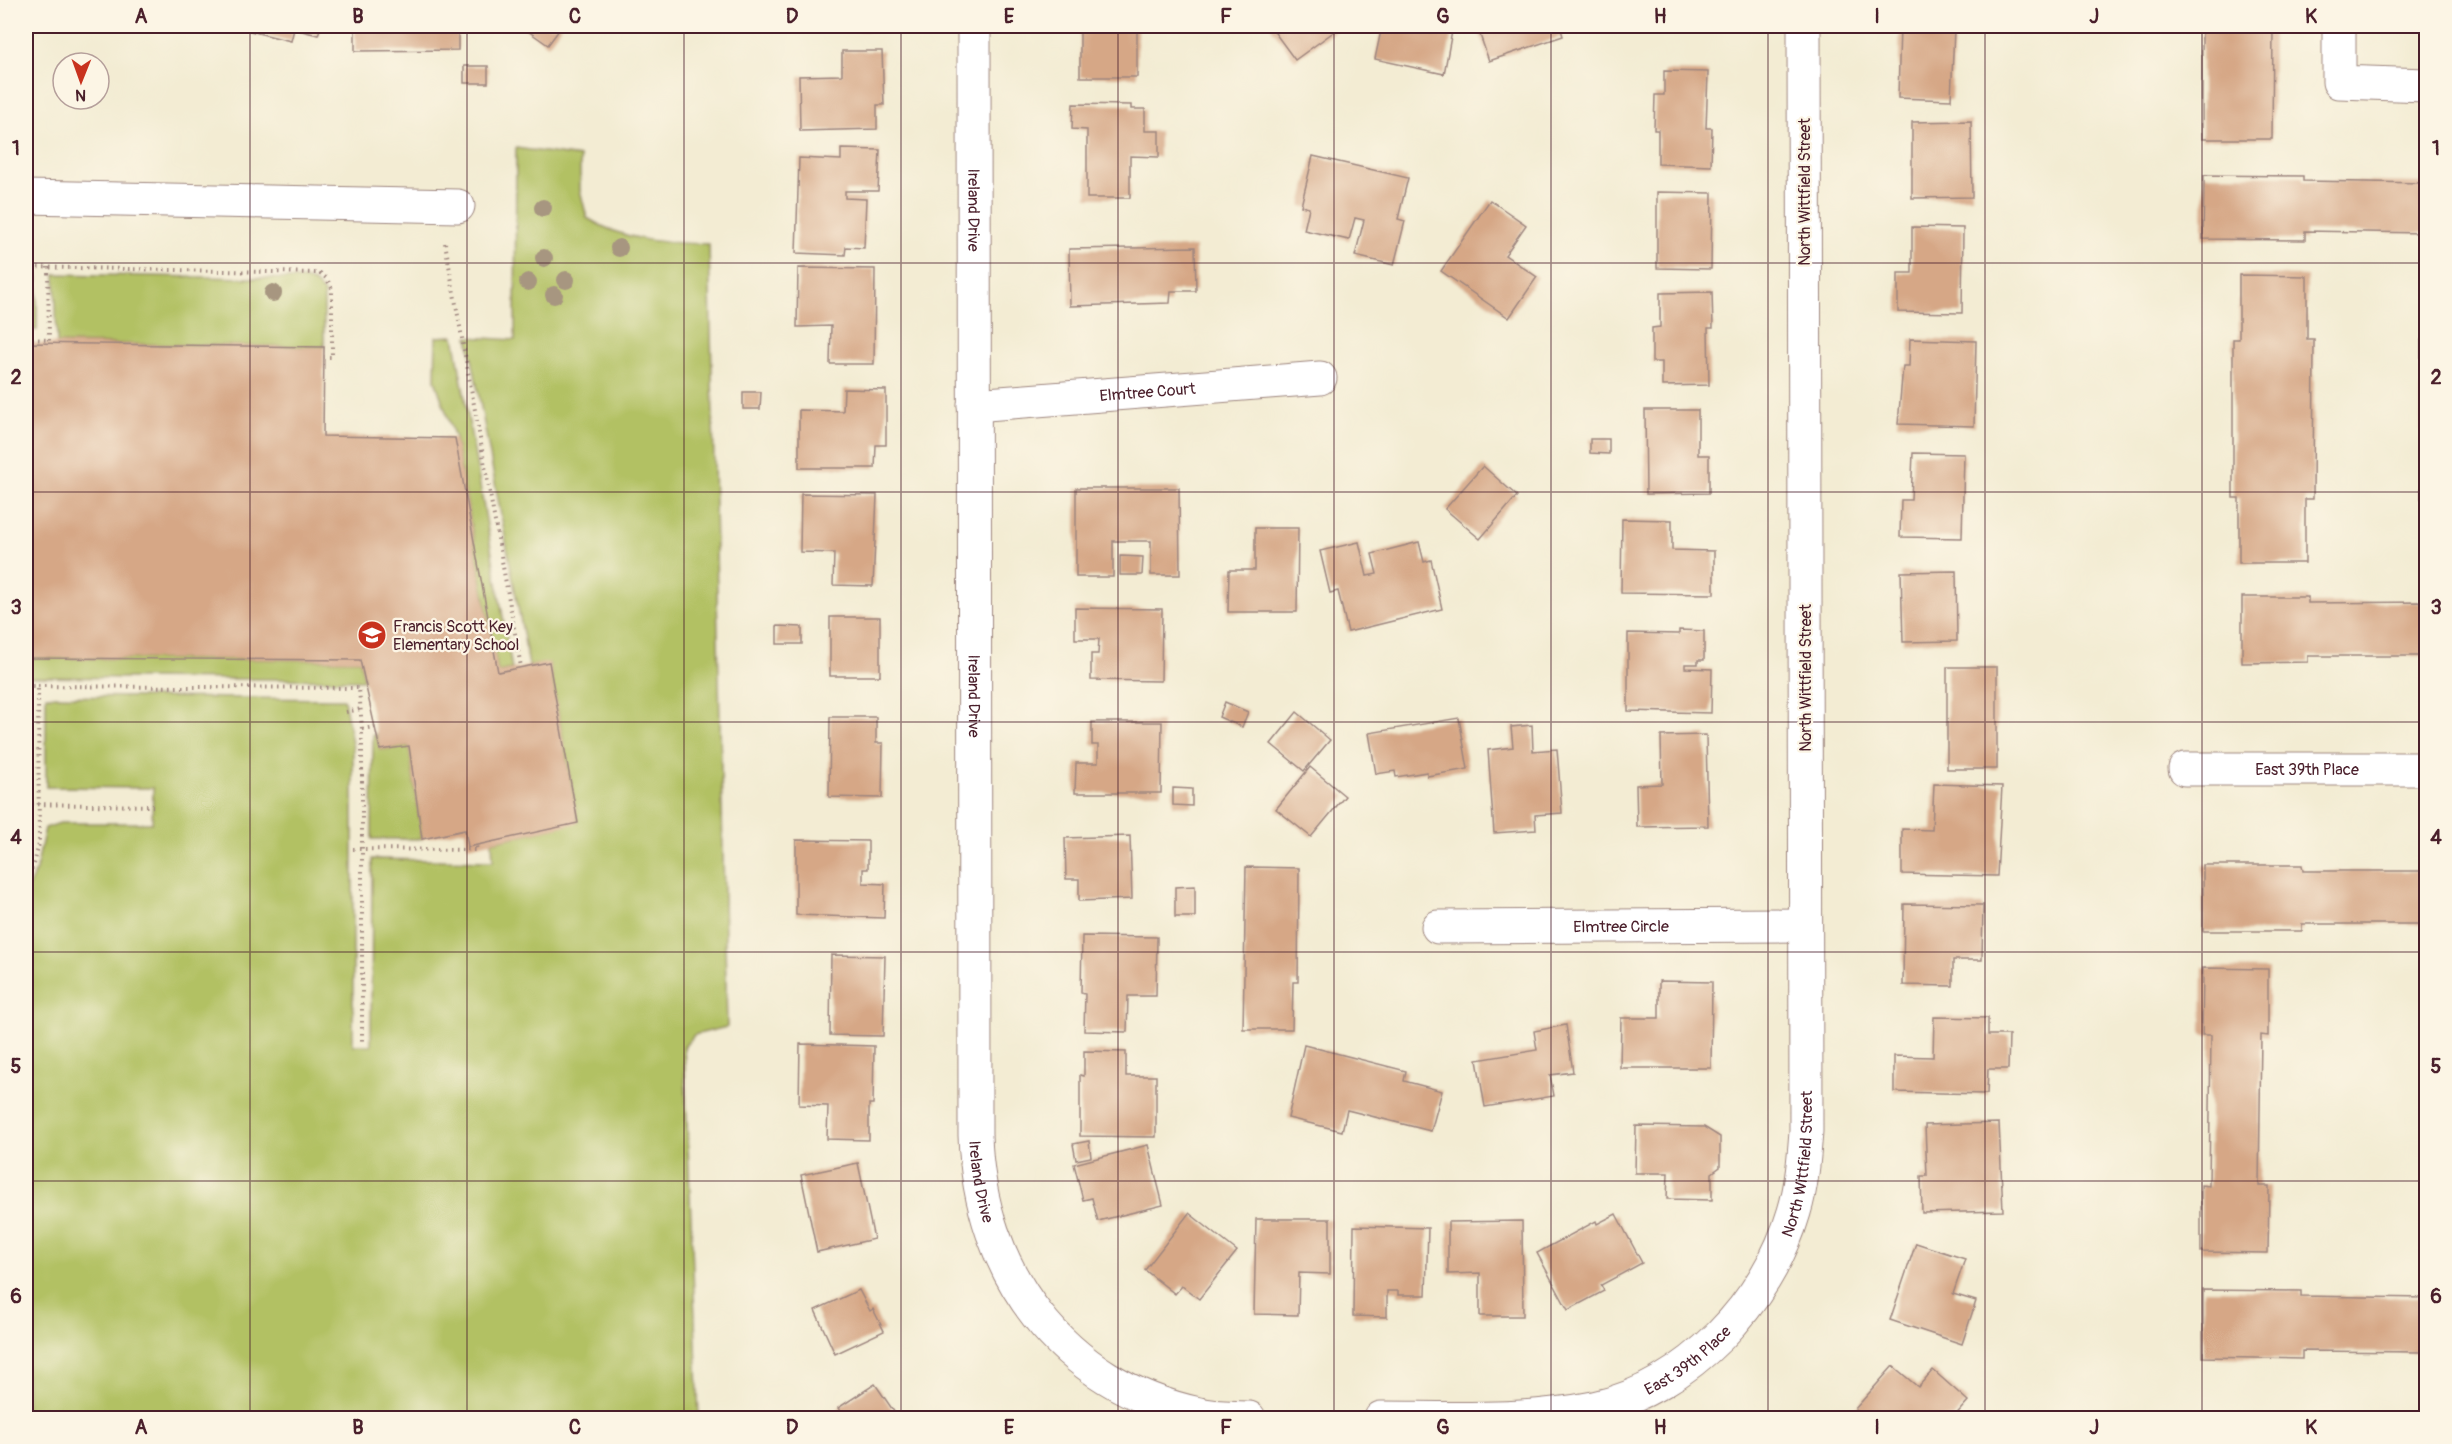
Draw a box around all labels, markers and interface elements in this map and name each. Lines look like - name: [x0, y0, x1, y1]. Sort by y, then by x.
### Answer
- text: A: [135, 4, 148, 29]
- text: B: [352, 4, 364, 29]
- text: C: [569, 4, 581, 29]
- text: D: [786, 4, 799, 29]
- text: E: [1004, 4, 1015, 29]
- text: F: [1220, 4, 1232, 29]
- text: G: [1436, 4, 1450, 29]
- text: H: [1654, 4, 1667, 29]
- text: I: [1874, 4, 1880, 29]
- text: J: [2089, 4, 2099, 29]
- text: K: [2305, 4, 2317, 29]
- north arrow: [51, 51, 111, 111]
- text: N: [75, 85, 86, 105]
- street label: North Wittfield Street: [1795, 118, 1815, 266]
- text: 1: [12, 136, 20, 161]
- text: 1: [2432, 136, 2440, 161]
- street label: Ireland Drive: [963, 168, 983, 252]
- text: 2: [10, 365, 22, 390]
- text: 2: [2430, 365, 2442, 390]
- street label: Elmtree Court: [1099, 379, 1197, 406]
- text: 3: [10, 595, 22, 620]
- text: 3: [2430, 595, 2442, 620]
- street label: North Wittfield Street: [1796, 604, 1816, 752]
- place label: Francis Scott Key Elementary School: [393, 617, 519, 655]
- school or university icon: Francis Scott Key Elementary School: [356, 619, 388, 651]
- street label: Ireland Drive: [964, 654, 984, 738]
- street label: East 39th Place: [2255, 760, 2359, 780]
- text: 4: [10, 825, 22, 850]
- text: 4: [2430, 825, 2442, 850]
- street label: Elmtree Circle: [1573, 917, 1669, 937]
- text: 5: [11, 1054, 22, 1079]
- text: 5: [2431, 1054, 2442, 1079]
- street label: North Wittfield Street: [1777, 1090, 1817, 1240]
- street label: Ireland Drive: [964, 1140, 998, 1225]
- text: 6: [10, 1284, 22, 1309]
- text: 6: [2430, 1284, 2442, 1309]
- street label: East 39th Place: [1641, 1322, 1736, 1400]
- text: A: [135, 1415, 148, 1440]
- text: B: [352, 1415, 364, 1440]
- text: C: [569, 1415, 581, 1440]
- text: D: [786, 1415, 799, 1440]
- text: E: [1004, 1415, 1015, 1440]
- text: F: [1220, 1415, 1232, 1440]
- text: G: [1436, 1415, 1450, 1440]
- text: H: [1654, 1415, 1667, 1440]
- text: I: [1874, 1415, 1880, 1440]
- text: J: [2089, 1415, 2099, 1440]
- text: K: [2305, 1415, 2317, 1440]

